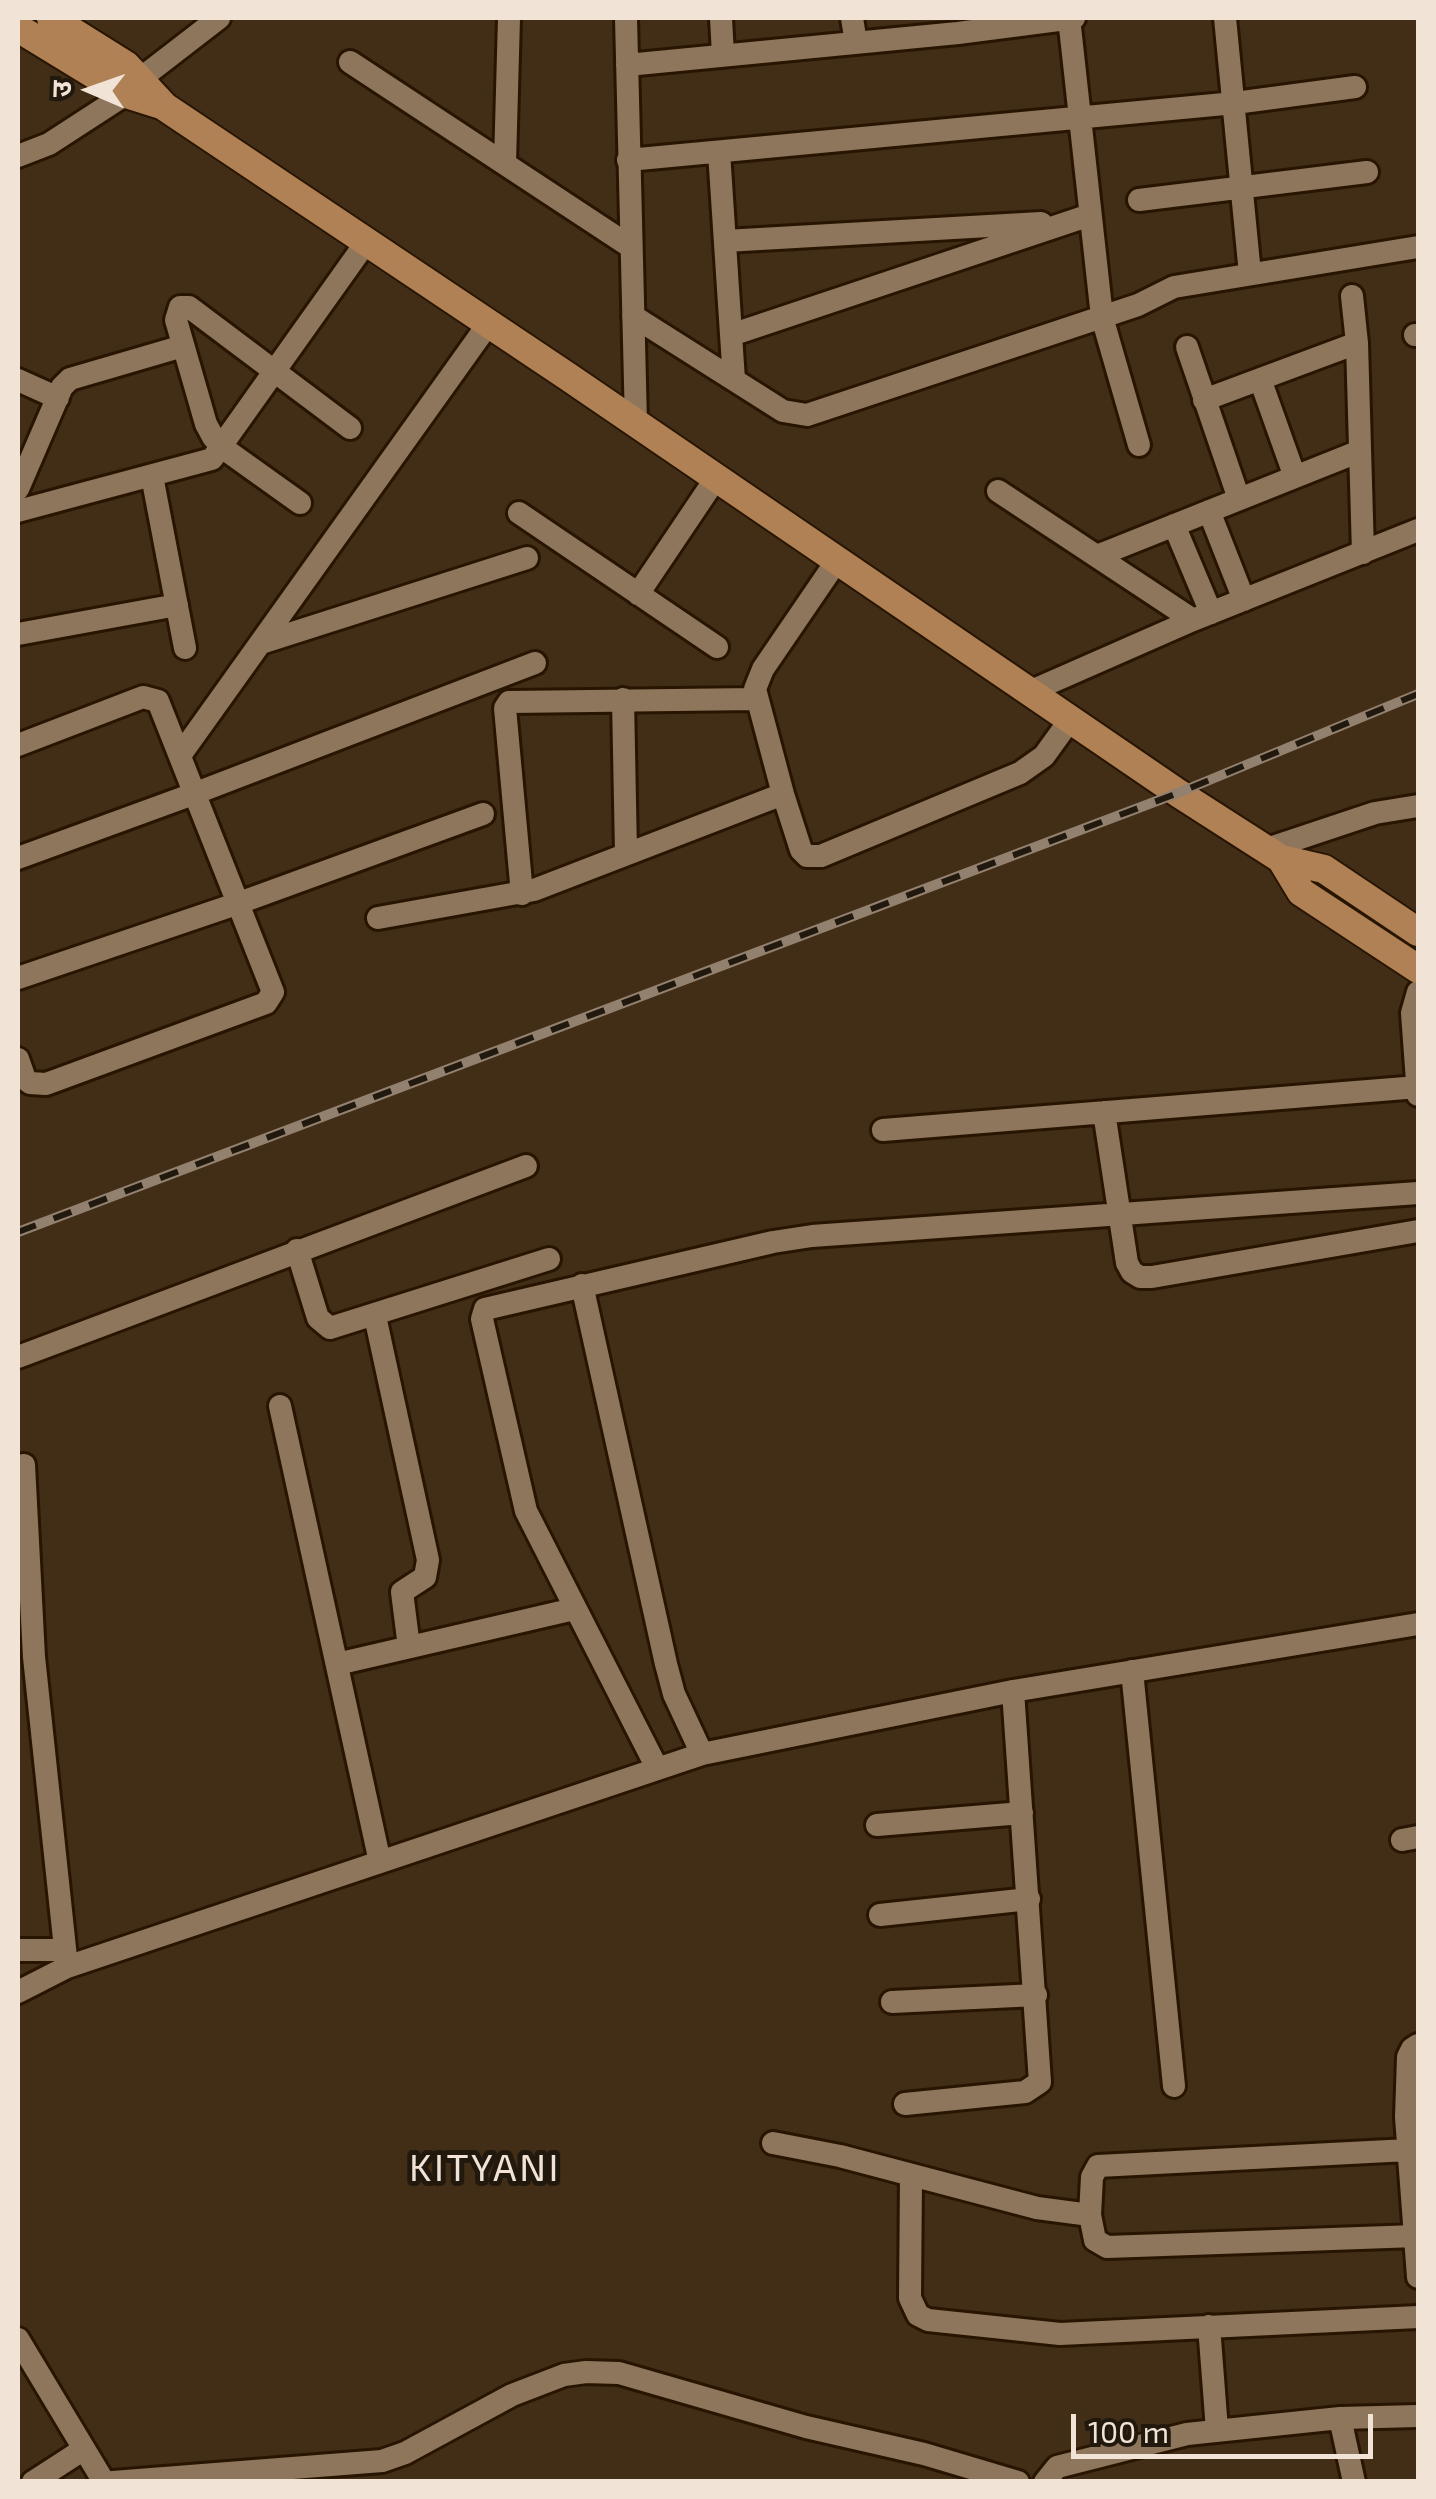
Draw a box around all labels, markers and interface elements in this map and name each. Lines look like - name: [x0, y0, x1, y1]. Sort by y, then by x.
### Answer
- north arrow: [40, 40, 140, 140]
- text: उ: [43, 80, 77, 98]
- district label: KITYANI: [409, 2145, 561, 2191]
- scale bar: [1076, 2394, 1378, 2456]
- text: 100 m: [1088, 2413, 1169, 2449]

